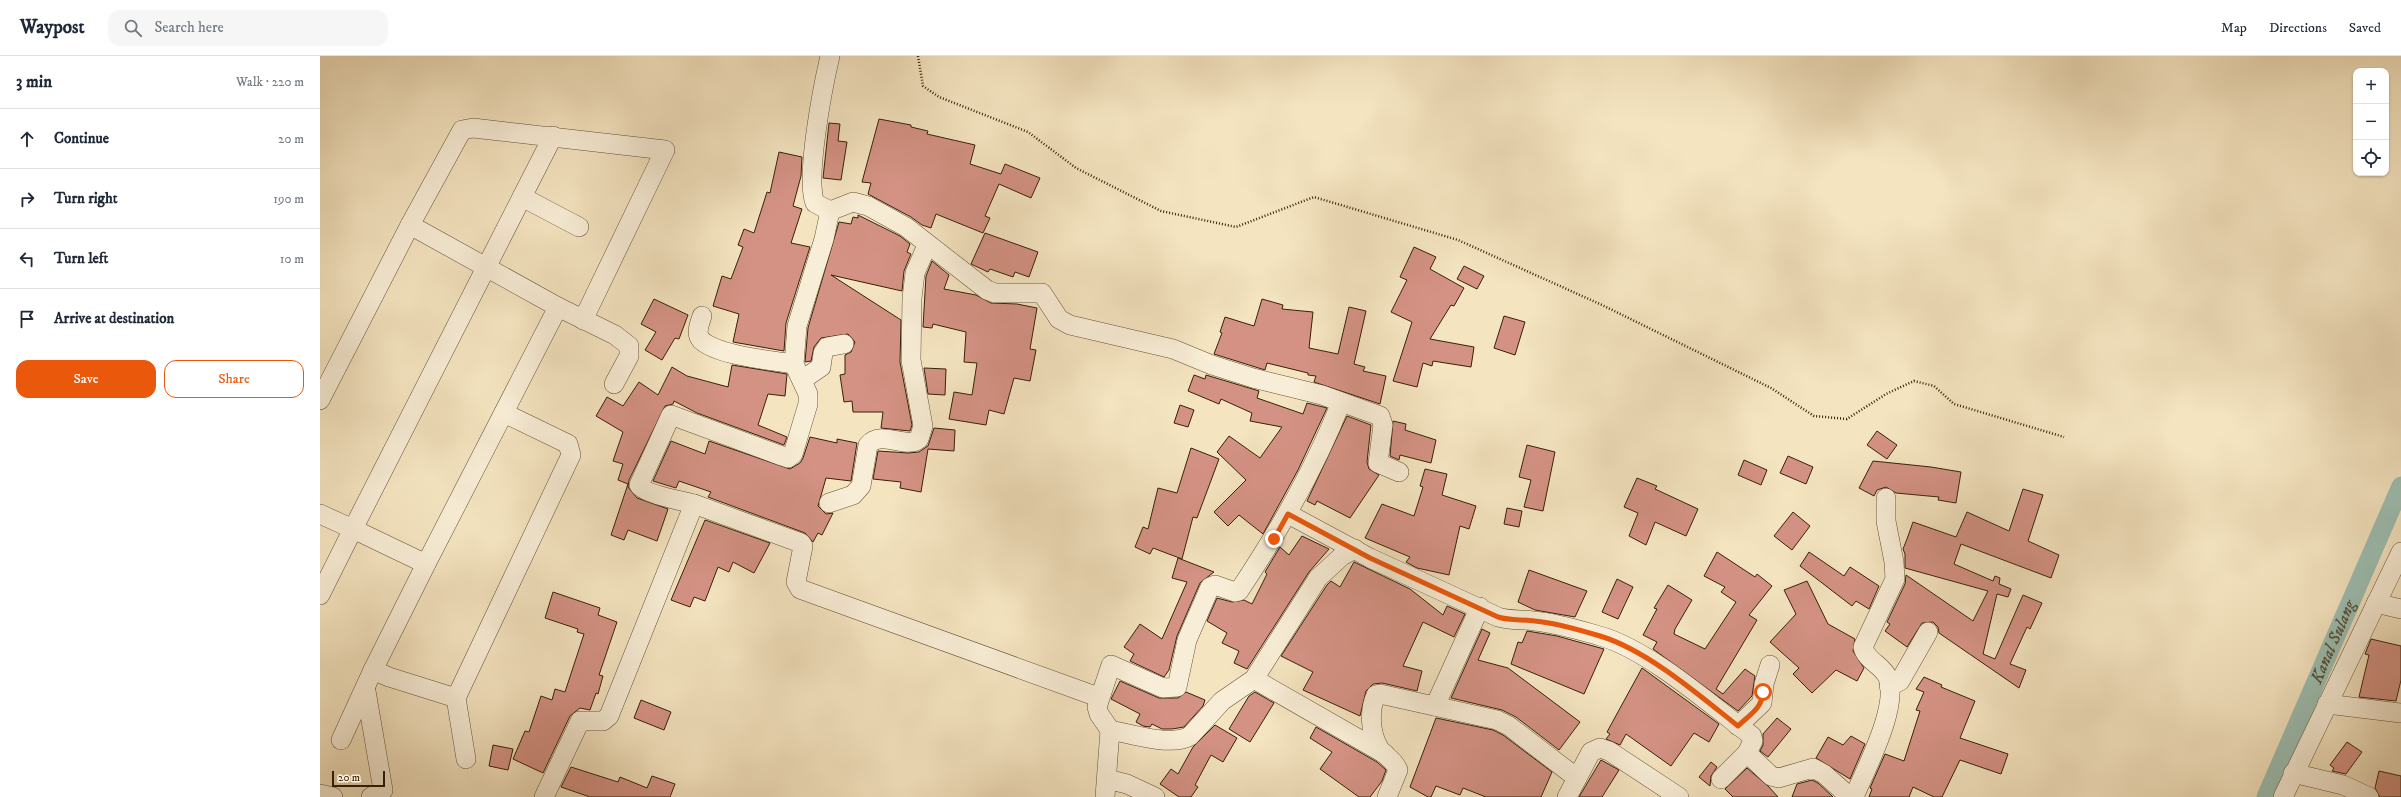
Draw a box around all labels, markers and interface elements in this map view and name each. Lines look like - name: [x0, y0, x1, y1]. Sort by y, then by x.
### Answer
- search box: [108, 10, 388, 46]
- text: Waypost: [20, 16, 84, 39]
- icon: search: [122, 17, 144, 39]
- text: Search here: [154, 18, 224, 37]
- text: Map: [2221, 19, 2247, 37]
- text: Directions: [2269, 19, 2327, 37]
- text: Saved: [2349, 19, 2381, 37]
- map controls: [2353, 68, 2389, 176]
- button: +: [2353, 68, 2389, 104]
- text: 3 min: [16, 71, 52, 93]
- text: Walk · 220 m: [236, 74, 304, 90]
- button: −: [2353, 104, 2389, 140]
- icon: ahead: [16, 128, 38, 150]
- text: Continue: [54, 129, 109, 148]
- text: 20 m: [278, 131, 304, 147]
- button: locate: [2353, 140, 2389, 176]
- icon: right: [16, 188, 38, 210]
- text: Turn right: [54, 189, 117, 208]
- text: 190 m: [273, 191, 304, 207]
- icon: left: [16, 248, 38, 270]
- text: Turn left: [54, 249, 108, 268]
- text: 10 m: [280, 251, 304, 267]
- icon: arrive: [16, 308, 38, 330]
- text: Arrive at destination: [54, 309, 174, 328]
- button: Save: [16, 360, 156, 398]
- button: Share: [164, 360, 304, 398]
- route end: [1265, 530, 1283, 548]
- water label: Kanal Sulang: [2305, 595, 2362, 688]
- route start: [1754, 683, 1772, 701]
- scale bar: [332, 769, 385, 788]
- text: 20 m: [338, 771, 360, 785]

